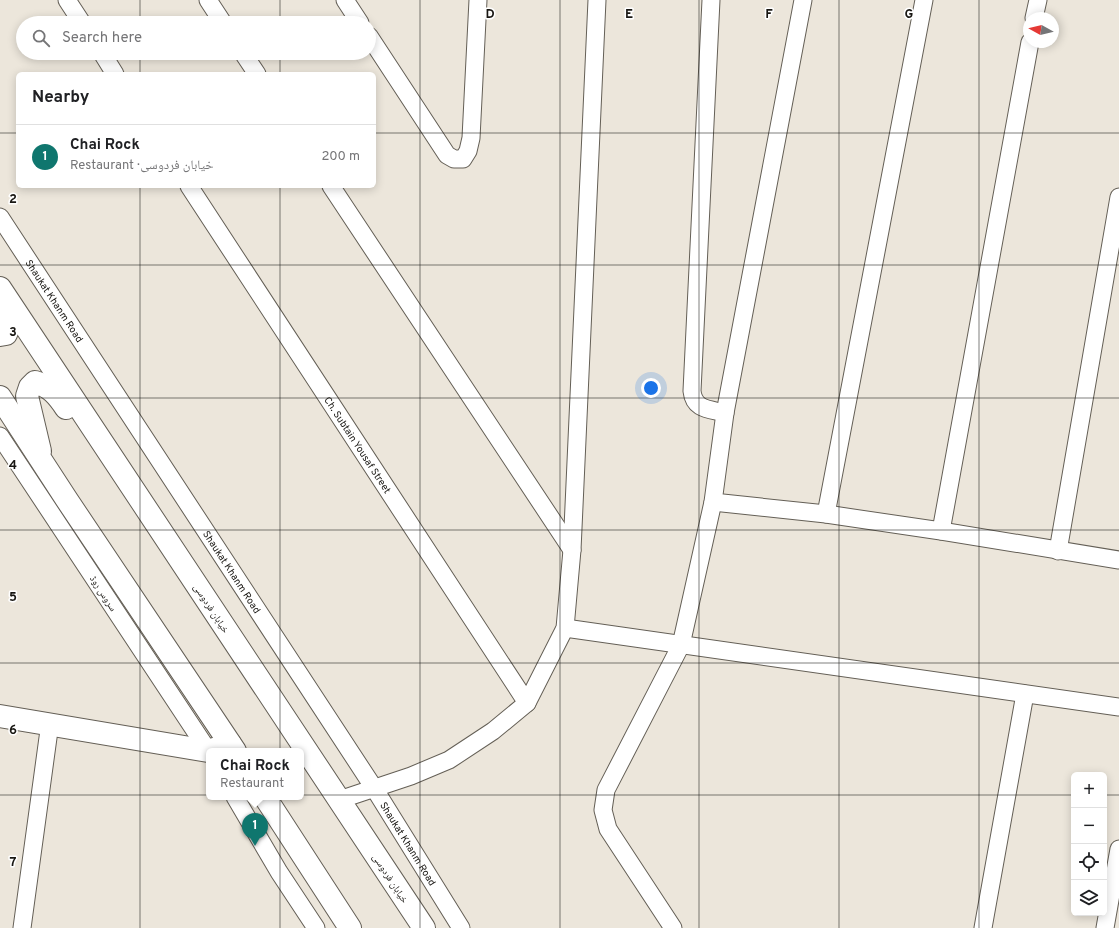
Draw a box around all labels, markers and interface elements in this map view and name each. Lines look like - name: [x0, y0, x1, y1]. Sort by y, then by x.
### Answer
- text: D: [485, 7, 495, 23]
- text: E: [625, 7, 633, 23]
- text: F: [765, 7, 773, 23]
- text: G: [905, 7, 914, 23]
- north arrow: [1023, 12, 1059, 48]
- search box: [16, 16, 376, 60]
- icon: search: [30, 27, 52, 49]
- text: Search here: [62, 29, 142, 48]
- text: Nearby: [32, 87, 89, 109]
- text: Chai Rock: [70, 136, 140, 155]
- text: 1: [42, 149, 48, 165]
- text: 200 m: [321, 149, 360, 165]
- text: Restaurant · خیابان فردوسی: [70, 158, 214, 174]
- text: 2: [9, 192, 17, 208]
- street label: Shaukat Khanm Road: [22, 258, 85, 345]
- text: 3: [9, 325, 17, 341]
- your location: [641, 378, 661, 398]
- street label: Ch. Subtain Yousaf Street: [321, 395, 393, 496]
- text: 4: [9, 458, 17, 474]
- street label: Shaukat Khanm Road: [199, 529, 263, 616]
- street label: سروس روڈ: [86, 573, 119, 615]
- street label: خیابان فردوسی: [190, 582, 232, 637]
- text: 5: [9, 590, 17, 606]
- text: 6: [9, 723, 17, 739]
- popup: [206, 748, 304, 800]
- text: Chai Rock: [220, 757, 290, 776]
- map controls: [1071, 772, 1107, 916]
- button: +: [1071, 772, 1107, 808]
- text: Restaurant: [220, 776, 284, 792]
- street label: Shaukat Khanm Road: [376, 800, 438, 889]
- button: −: [1071, 808, 1107, 844]
- pin: 1: [242, 813, 268, 846]
- button: locate: [1071, 844, 1107, 880]
- street label: خیابان فردوسی: [369, 852, 411, 907]
- text: 7: [10, 855, 17, 871]
- button: layers: [1071, 880, 1107, 916]

